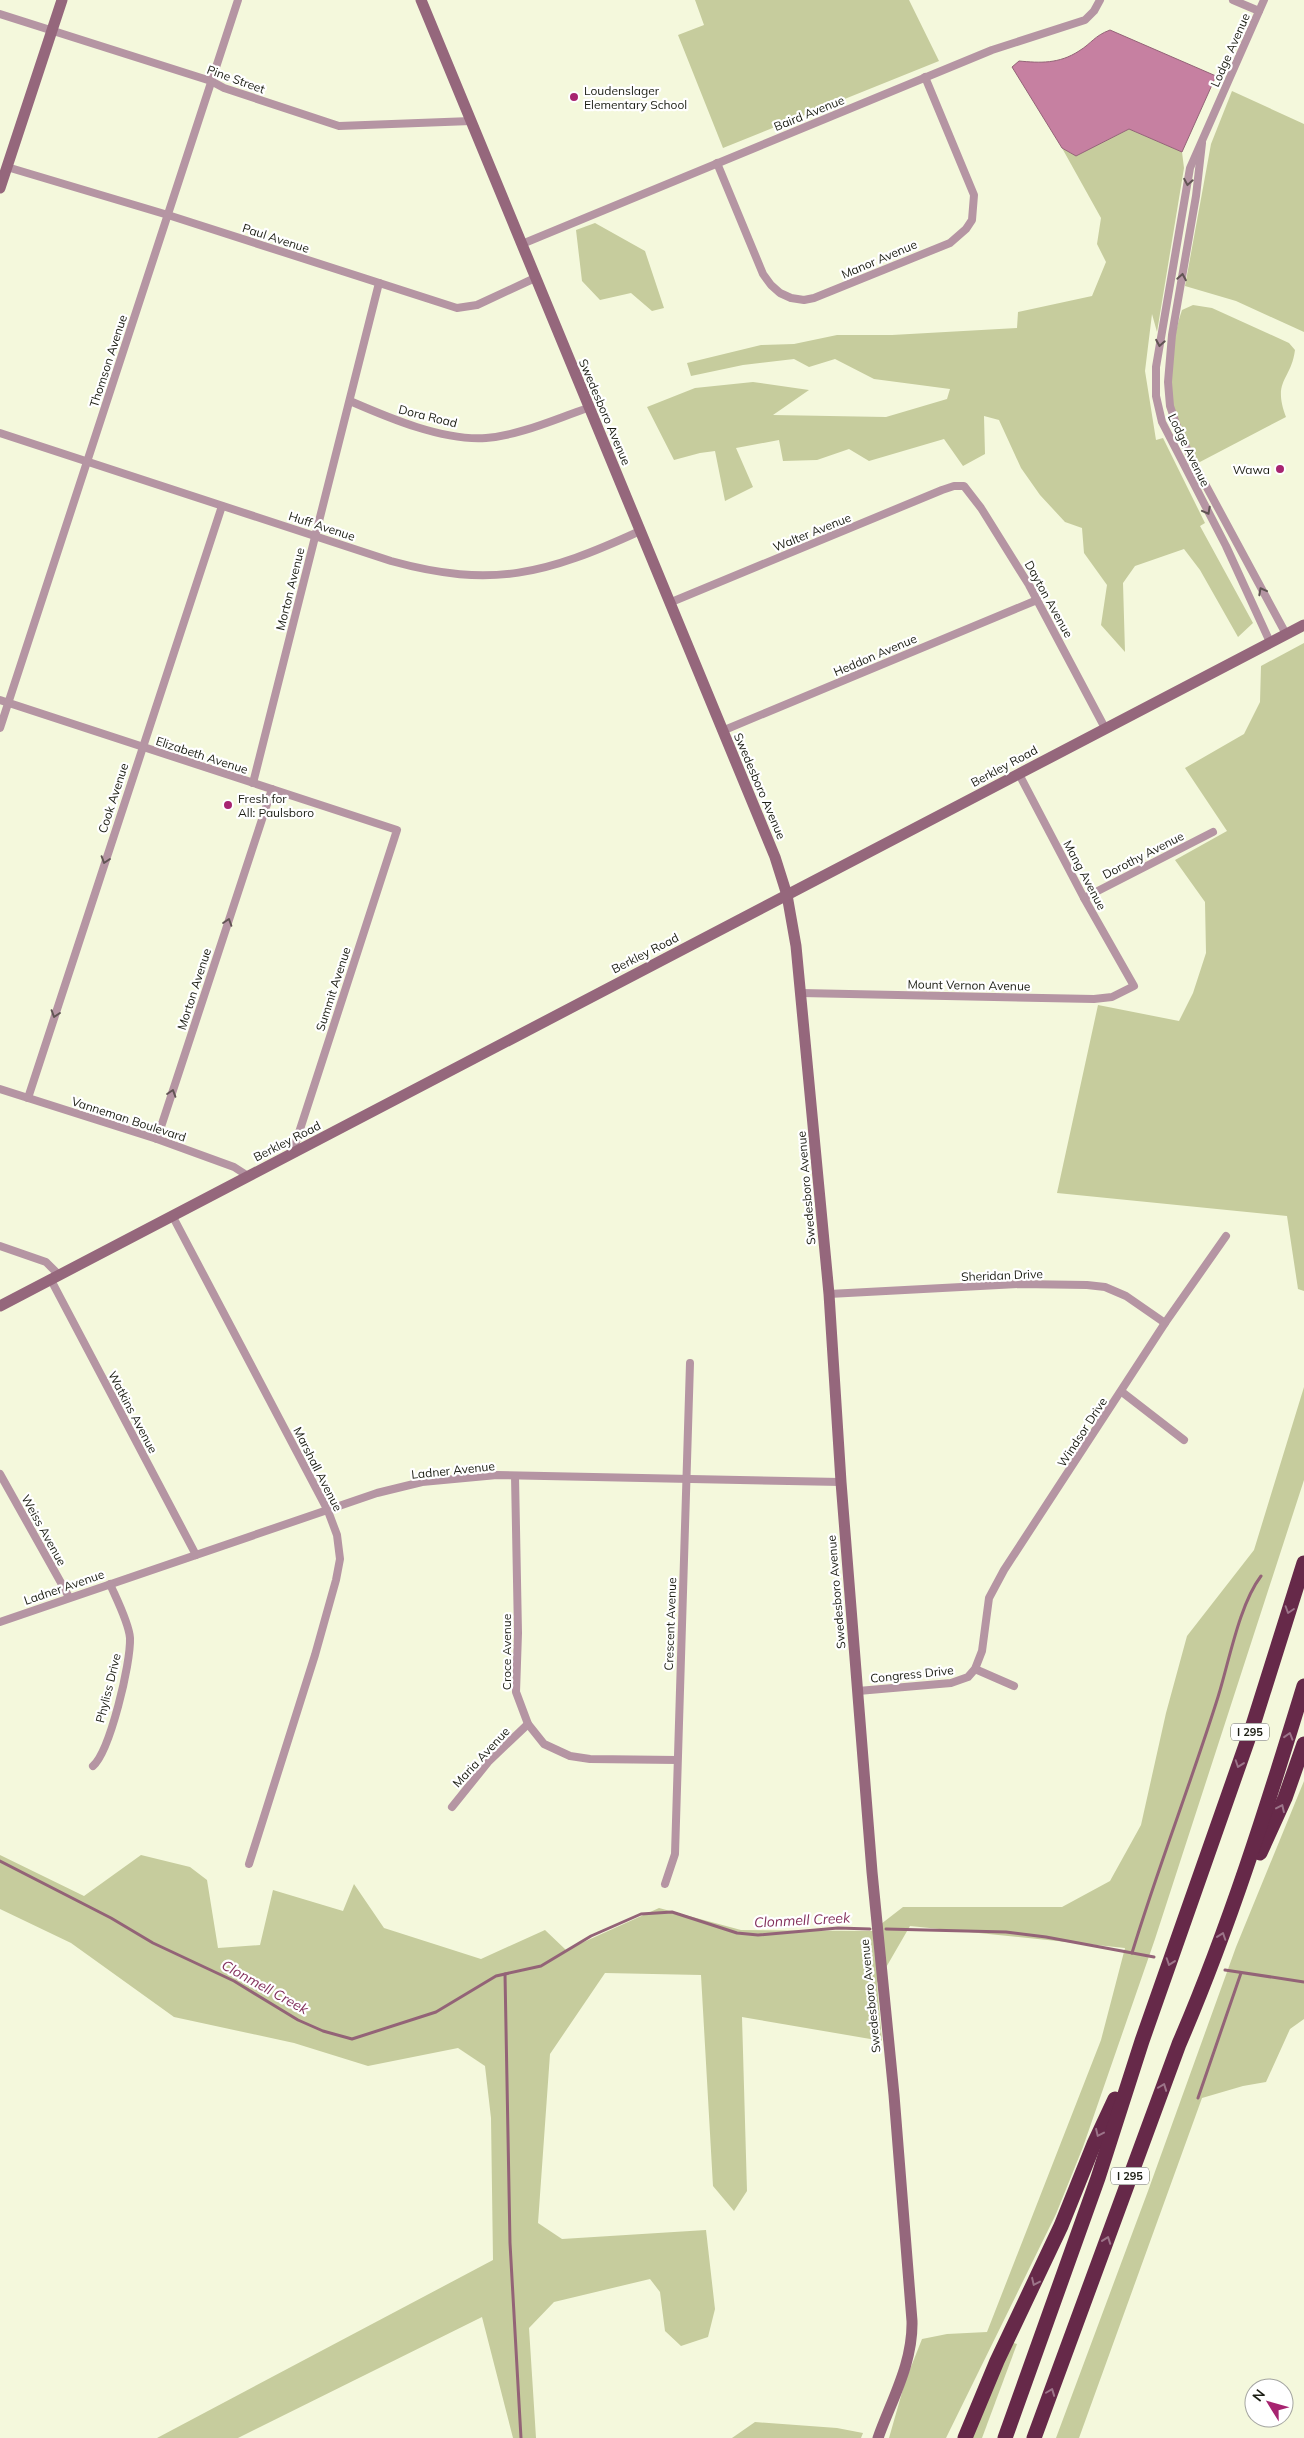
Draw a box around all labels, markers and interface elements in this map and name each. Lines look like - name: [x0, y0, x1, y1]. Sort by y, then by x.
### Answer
- street label: Lodge Avenue: [1207, 11, 1253, 89]
- street label: Pine Street: [205, 62, 267, 96]
- place label: Loudenslager Elementary School: [584, 83, 687, 112]
- marker: Loudenslager Elementary School: [568, 91, 580, 103]
- street label: Baird Avenue: [772, 92, 846, 134]
- one-way arrow: [1183, 178, 1193, 187]
- street label: Paul Avenue: [241, 220, 311, 256]
- street label: Manor Avenue: [839, 236, 919, 282]
- one-way arrow: [1177, 273, 1187, 282]
- street label: Thomson Avenue: [86, 313, 130, 409]
- one-way arrow: [1156, 338, 1166, 347]
- street label: Swedesboro Avenue: [576, 357, 634, 467]
- street label: Dora Road: [397, 401, 459, 431]
- street label: Lodge Avenue: [1165, 411, 1213, 489]
- place label: Wawa: [1233, 462, 1270, 477]
- marker: Wawa: [1274, 463, 1286, 475]
- one-way arrow: [1201, 505, 1211, 514]
- street label: Huff Avenue: [287, 508, 357, 544]
- street label: Walter Avenue: [771, 510, 853, 554]
- street label: Morton Avenue: [272, 546, 308, 632]
- street label: Dayton Avenue: [1022, 558, 1076, 640]
- one-way arrow: [1259, 588, 1269, 597]
- street label: Heddon Avenue: [831, 631, 919, 679]
- street label: Swedesboro Avenue: [731, 731, 789, 841]
- street label: Elizabeth Avenue: [154, 733, 250, 777]
- street label: Berkley Road: [968, 742, 1040, 790]
- street label: Cook Avenue: [95, 761, 131, 835]
- place label: Fresh for All: Paulsboro: [238, 791, 314, 820]
- marker: Fresh for All: Paulsboro: [222, 799, 234, 811]
- street label: Dorothy Avenue: [1100, 828, 1186, 882]
- street label: Mang Avenue: [1060, 838, 1110, 912]
- one-way arrow: [101, 855, 111, 863]
- one-way arrow: [222, 918, 232, 927]
- street label: Berkley Road: [609, 930, 681, 976]
- street label: Summit Avenue: [312, 945, 354, 1033]
- street label: Morton Avenue: [174, 946, 214, 1032]
- street label: Mount Vernon Avenue: [907, 976, 1031, 994]
- one-way arrow: [51, 1010, 61, 1018]
- one-way arrow: [166, 1089, 176, 1098]
- street label: Vanneman Boulevard: [70, 1093, 188, 1145]
- street label: Berkley Road: [251, 1118, 323, 1164]
- street label: Swedesboro Avenue: [794, 1131, 818, 1245]
- street label: Sheridan Drive: [961, 1266, 1043, 1284]
- street label: Watkins Avenue: [105, 1368, 161, 1456]
- street label: Windsor Drive: [1054, 1394, 1110, 1470]
- street label: Marshall Avenue: [290, 1424, 346, 1514]
- street label: Ladner Avenue: [411, 1458, 495, 1482]
- street label: Weiss Avenue: [18, 1492, 70, 1568]
- street label: Swedesboro Avenue: [824, 1535, 848, 1649]
- street label: Ladner Avenue: [22, 1566, 106, 1608]
- street label: Crescent Avenue: [661, 1577, 679, 1671]
- one-way arrow: [1285, 1605, 1295, 1613]
- street label: Croce Avenue: [499, 1614, 514, 1690]
- street label: Phyliss Drive: [92, 1652, 124, 1724]
- street label: Congress Drive: [870, 1662, 954, 1686]
- street label: Maria Avenue: [449, 1724, 513, 1790]
- road number: I 295: [1231, 1724, 1269, 1740]
- one-way arrow: [1283, 1732, 1293, 1740]
- one-way arrow: [1235, 1759, 1245, 1768]
- one-way arrow: [1275, 1804, 1285, 1813]
- water label: Clonmell Creek: [753, 1908, 851, 1932]
- one-way arrow: [1216, 1932, 1226, 1941]
- street label: Swedesboro Avenue: [857, 1938, 883, 2054]
- water label: Clonmell Creek: [219, 1956, 312, 2019]
- one-way arrow: [1166, 1957, 1176, 1965]
- one-way arrow: [1157, 2084, 1167, 2092]
- one-way arrow: [1095, 2127, 1105, 2136]
- road number: I 295: [1111, 2168, 1149, 2184]
- one-way arrow: [1101, 2236, 1111, 2245]
- one-way arrow: [1030, 2277, 1041, 2286]
- north arrow: [1244, 2378, 1294, 2428]
- text: N: [1248, 2386, 1269, 2405]
- one-way arrow: [1045, 2389, 1055, 2397]

